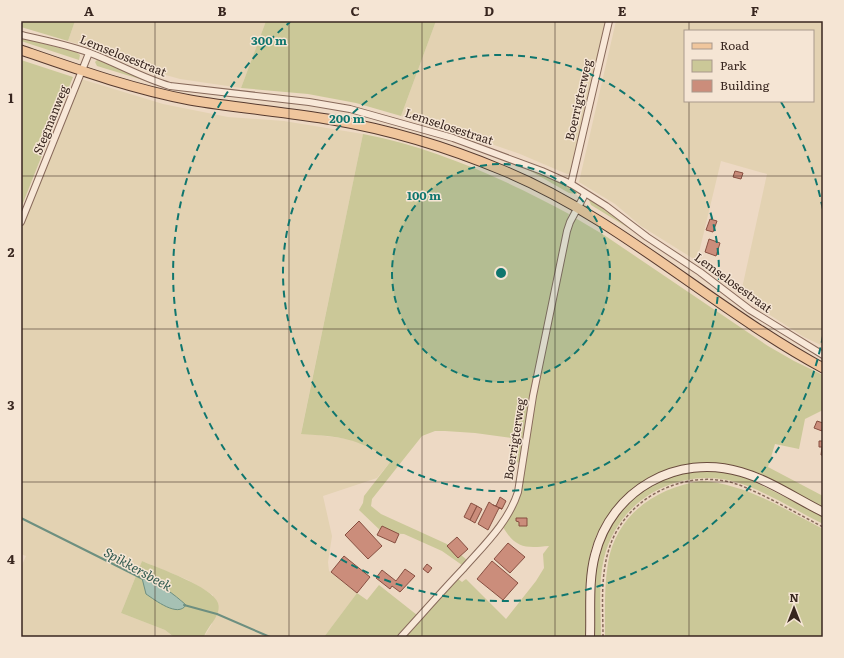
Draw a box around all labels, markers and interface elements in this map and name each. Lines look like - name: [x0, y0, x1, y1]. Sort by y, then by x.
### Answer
- text: A: [84, 1, 94, 20]
- text: B: [218, 1, 227, 20]
- text: C: [350, 1, 360, 20]
- text: D: [484, 1, 494, 20]
- text: E: [618, 1, 627, 20]
- text: F: [751, 1, 759, 20]
- street label: Lemselosestraat: [77, 30, 170, 81]
- legend: [684, 30, 814, 102]
- text: 300 m: [251, 31, 287, 49]
- text: Road: [720, 36, 750, 54]
- text: Park: [720, 56, 747, 74]
- street label: Boerrigterweg: [560, 57, 596, 142]
- text: Building: [720, 76, 770, 94]
- street label: Stegmanweg: [28, 82, 72, 157]
- text: 1: [8, 88, 14, 107]
- street label: Lemselosestraat: [403, 103, 496, 149]
- text: 200 m: [329, 109, 365, 127]
- text: 100 m: [407, 186, 441, 204]
- text: 2: [8, 242, 15, 261]
- street label: Lemselosestraat: [691, 248, 776, 317]
- centre of rings: [494, 266, 508, 280]
- text: 3: [7, 395, 15, 414]
- street label: Boerrigterweg: [499, 396, 529, 481]
- water label: Spikkersbeek: [101, 542, 176, 596]
- text: 4: [7, 549, 15, 568]
- north arrow: [774, 588, 814, 628]
- text: N: [789, 589, 799, 605]

